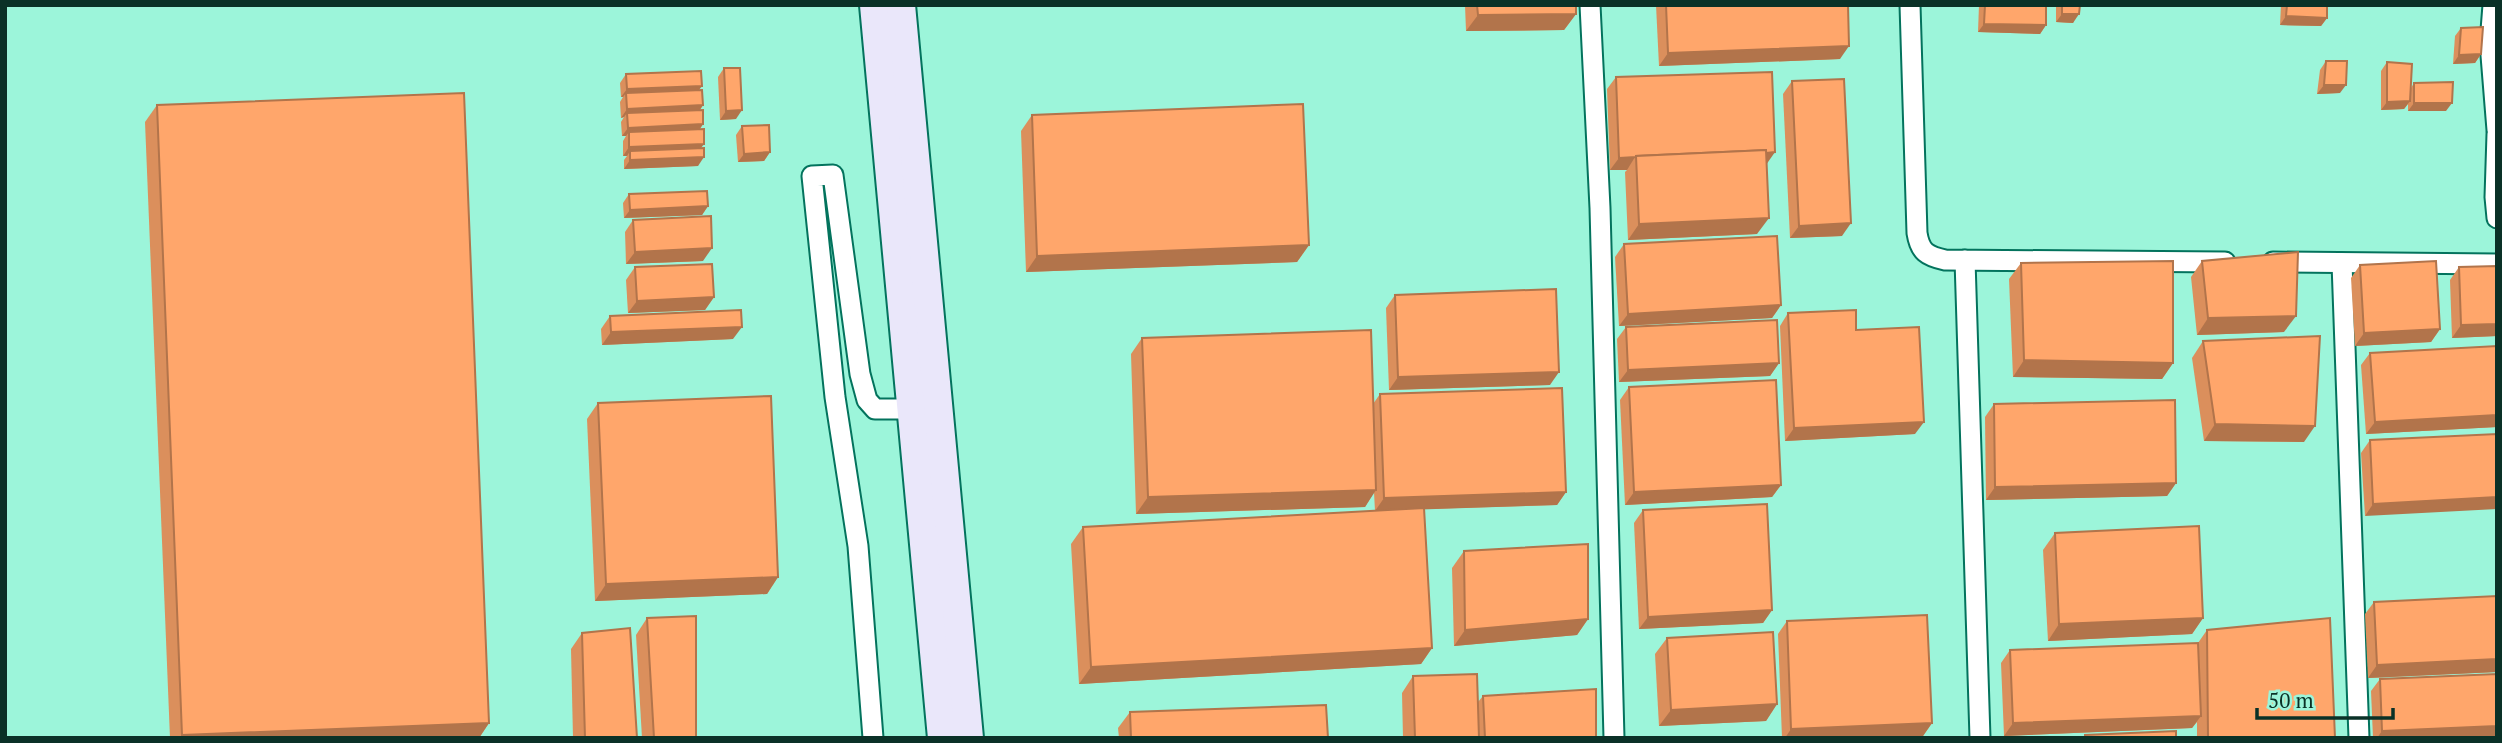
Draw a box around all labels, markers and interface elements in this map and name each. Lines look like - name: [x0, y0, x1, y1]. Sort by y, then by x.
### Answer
- scale bar: [2257, 676, 2394, 720]
- text: 50 m: [2268, 686, 2314, 714]

